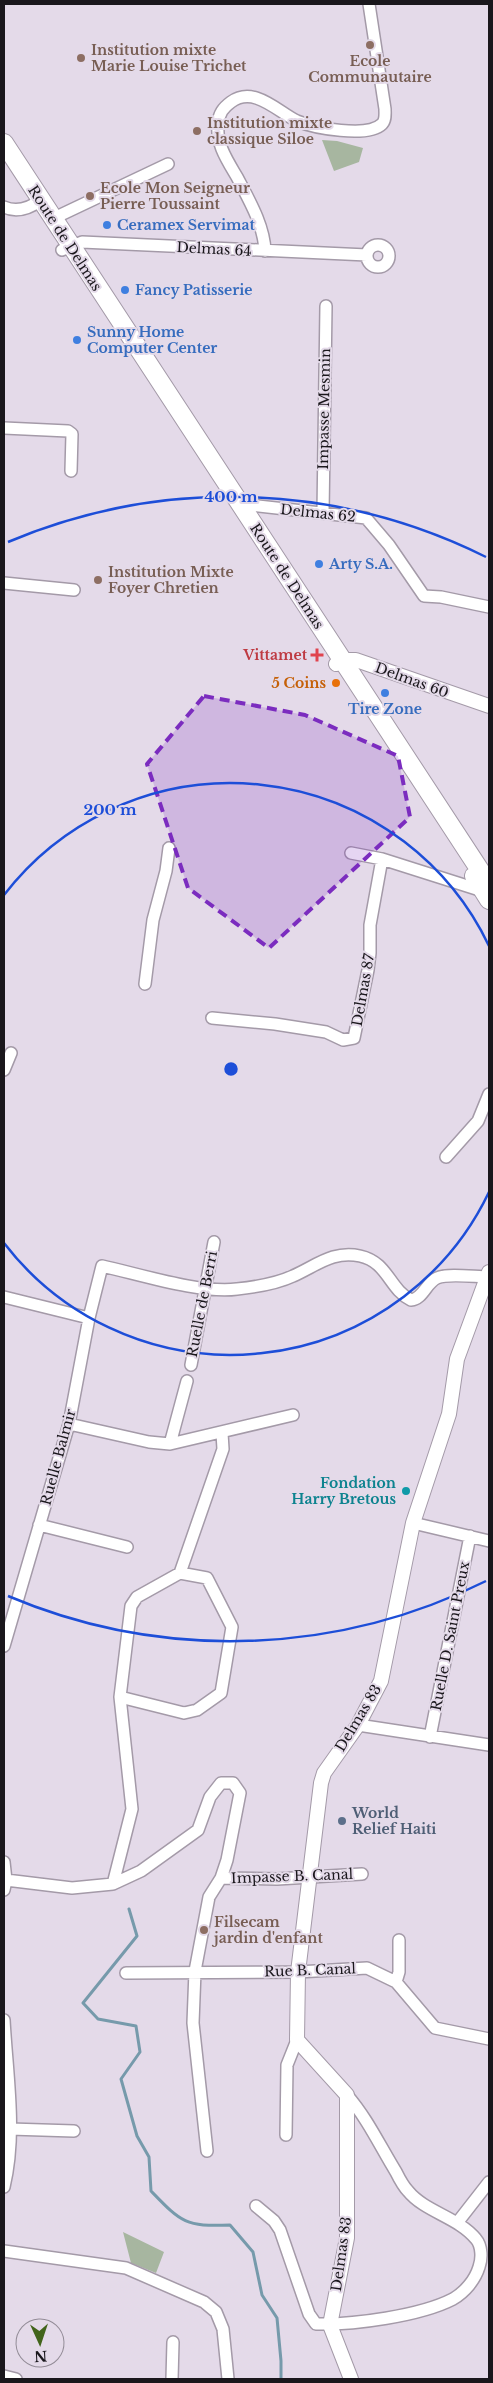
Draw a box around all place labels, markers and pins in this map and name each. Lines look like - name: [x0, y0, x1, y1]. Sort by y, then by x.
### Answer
- marker: Ecole Communautaire: [364, 39, 376, 51]
- place label: Institution mixte Marie Louise Trichet: [91, 41, 247, 75]
- marker: Institution mixte Marie Louise Trichet: [75, 52, 87, 64]
- place label: Ecole Communautaire: [308, 52, 432, 86]
- place label: Institution mixte classique Siloe: [207, 114, 332, 148]
- marker: Institution mixte classique Siloe: [191, 125, 203, 137]
- place label: Ecole Mon Seigneur Pierre Toussaint: [100, 179, 250, 213]
- marker: Ecole Mon Seigneur Pierre Toussaint: [84, 190, 96, 202]
- place label: Ceramex Servimat: [117, 216, 256, 234]
- marker: Ceramex Servimat: [101, 219, 113, 231]
- place label: Fancy Patisserie: [135, 281, 253, 299]
- marker: Fancy Patisserie: [119, 284, 131, 296]
- place label: Sunny Home Computer Center: [87, 323, 217, 357]
- marker: Sunny Home Computer Center: [71, 334, 83, 346]
- place label: Arty S.A.: [328, 555, 393, 573]
- marker: Arty S.A.: [313, 558, 325, 570]
- place label: Institution Mixte Foyer Chretien: [108, 563, 234, 597]
- marker: Institution Mixte Foyer Chretien: [92, 574, 104, 586]
- place label: Vittamet: [242, 646, 308, 664]
- marker: Vittamet: [311, 649, 323, 661]
- place label: 5 Coins: [271, 674, 326, 692]
- marker: 5 Coins: [330, 677, 342, 689]
- marker: Tire Zone: [379, 687, 391, 699]
- place label: Tire Zone: [348, 700, 422, 718]
- centre of rings: [222, 1060, 240, 1078]
- place label: Fondation Harry Bretous: [291, 1474, 396, 1508]
- marker: Fondation Harry Bretous: [400, 1485, 412, 1497]
- place label: World Relief Haiti: [351, 1804, 436, 1838]
- marker: World Relief Haiti: [336, 1815, 348, 1827]
- place label: Filsecam jardin d'enfant: [211, 1913, 323, 1947]
- marker: Filsecam jardin d'enfant: [198, 1924, 210, 1936]

